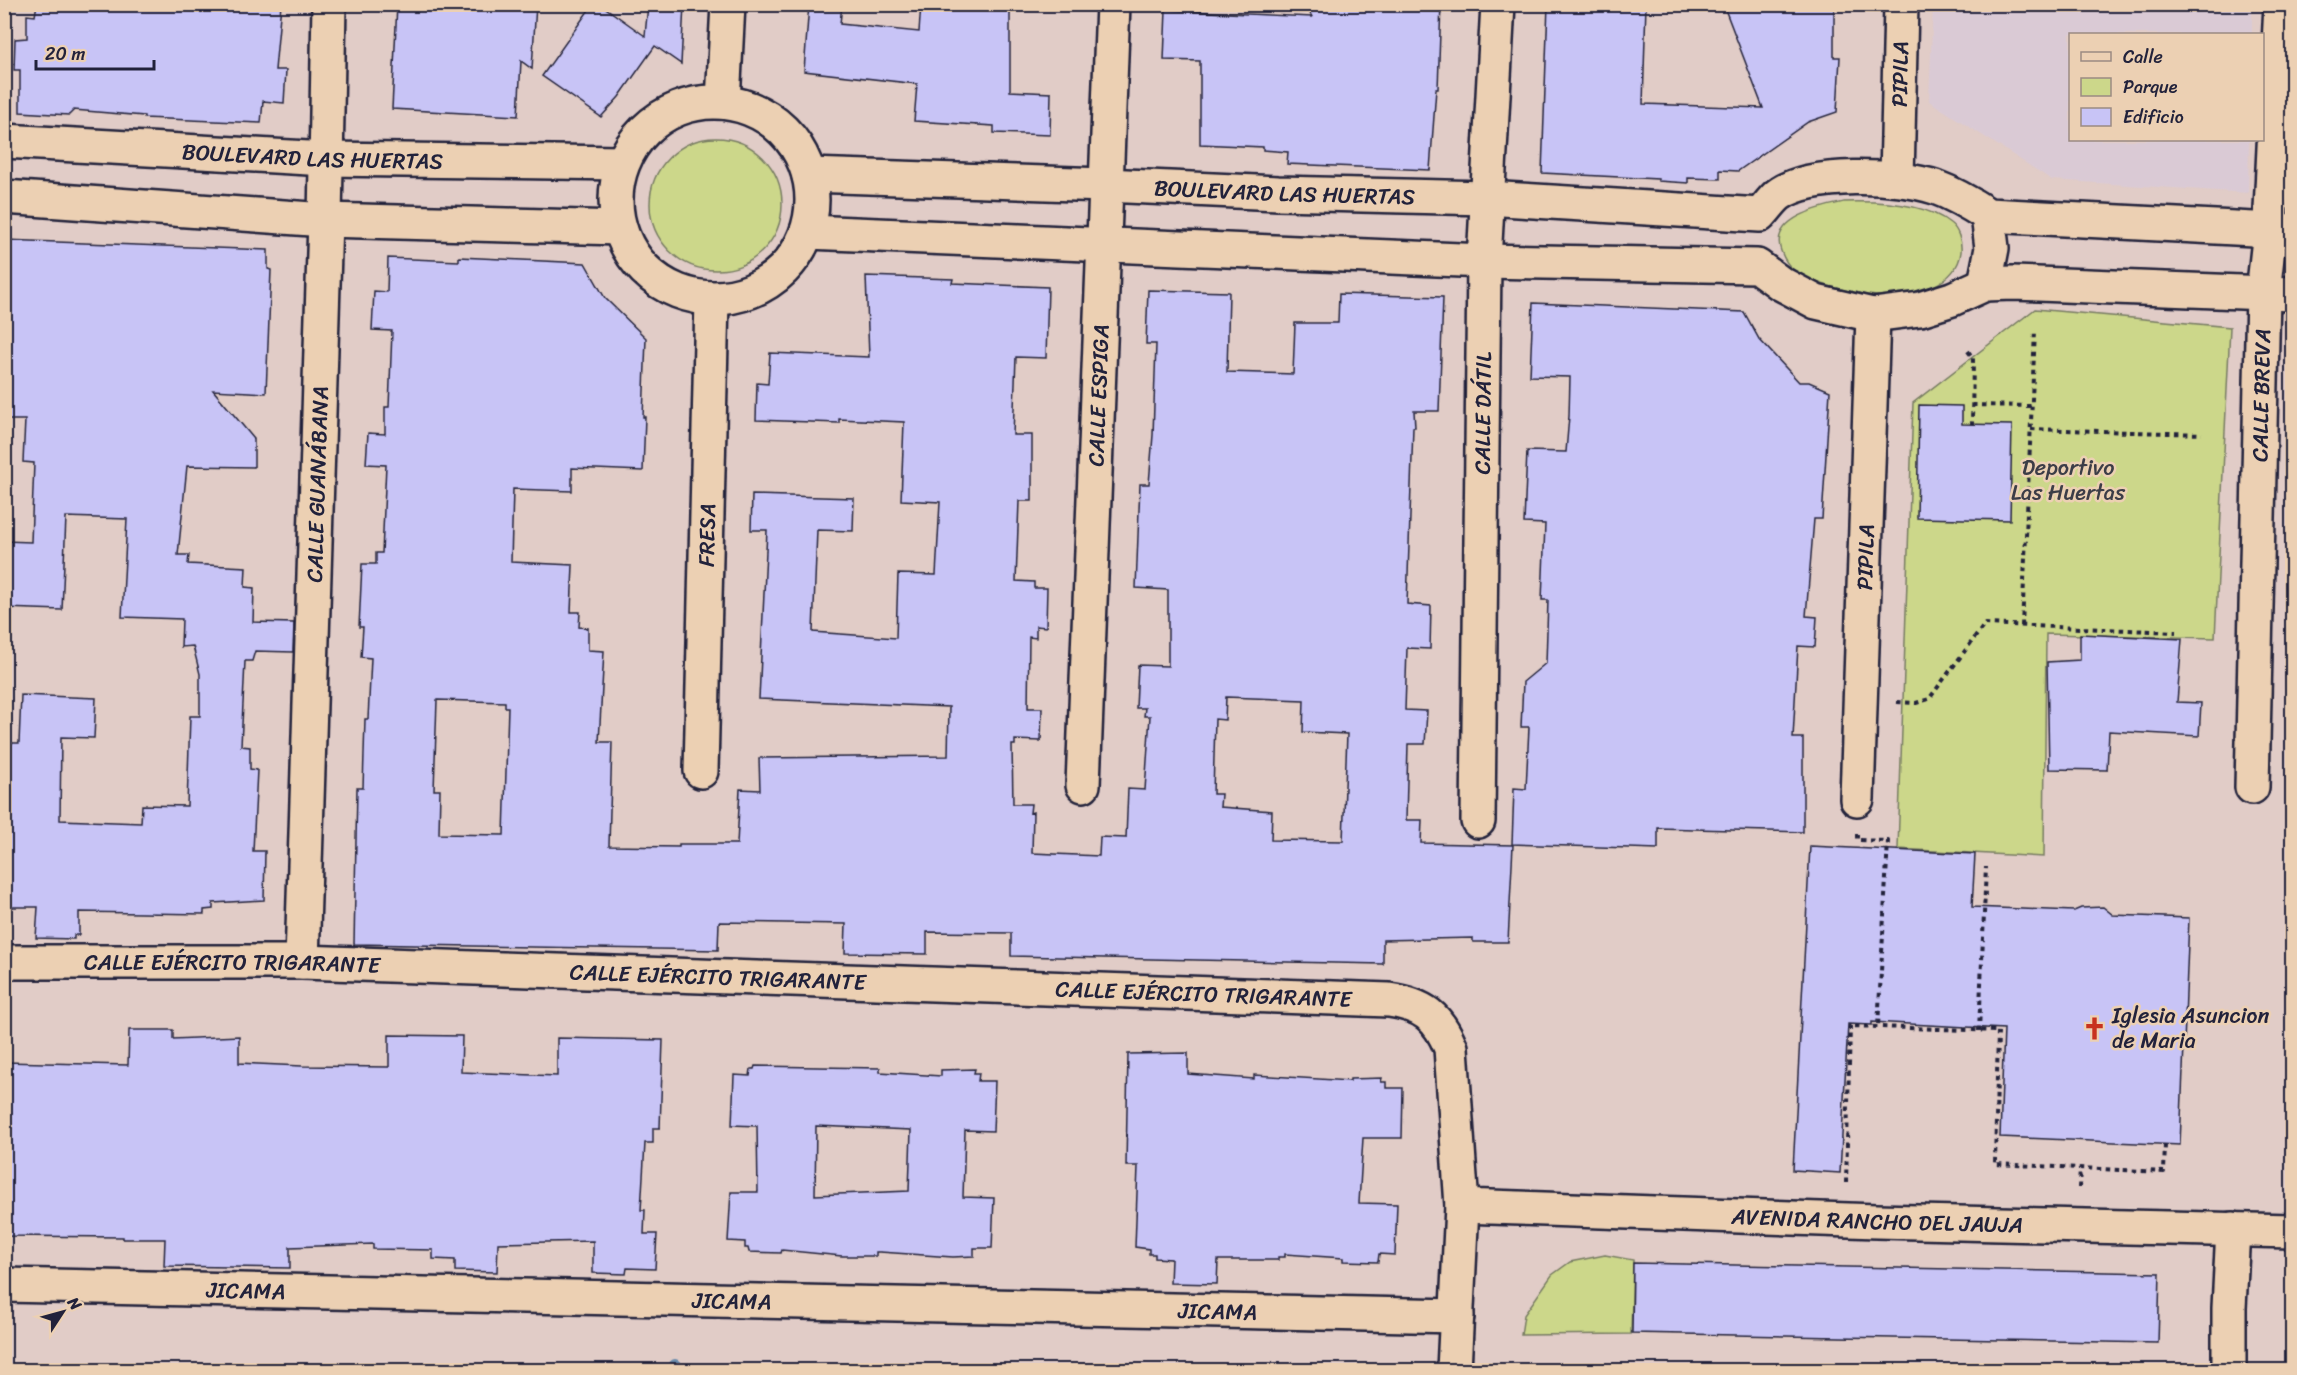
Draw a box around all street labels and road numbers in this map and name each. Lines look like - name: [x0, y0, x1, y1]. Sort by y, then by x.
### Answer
- street label: PIPILA: [1879, 40, 1920, 108]
- street label: BOULEVARD LAS HUERTAS: [181, 131, 444, 180]
- street label: BOULEVARD LAS HUERTAS: [1153, 168, 1416, 216]
- street label: CALLE ESPIGA: [1076, 323, 1120, 467]
- street label: CALLE BREVA: [2240, 328, 2282, 462]
- street label: CALLE DÁTIL: [1462, 351, 1503, 475]
- street label: CALLE GUANÁBANA: [294, 385, 339, 583]
- street label: FRESA: [686, 503, 727, 567]
- street label: PIPILA: [1844, 523, 1886, 591]
- street label: CALLE EJÉRCITO TRIGARANTE: [84, 942, 382, 984]
- street label: CALLE EJÉRCITO TRIGARANTE: [569, 952, 868, 1001]
- street label: CALLE EJÉRCITO TRIGARANTE: [1055, 969, 1354, 1018]
- street label: AVENIDA RANCHO DEL JAUJA: [1730, 1196, 2024, 1244]
- street label: JICAMA: [205, 1270, 286, 1311]
- street label: JICAMA: [691, 1280, 772, 1321]
- street label: JICAMA: [1177, 1291, 1258, 1331]

